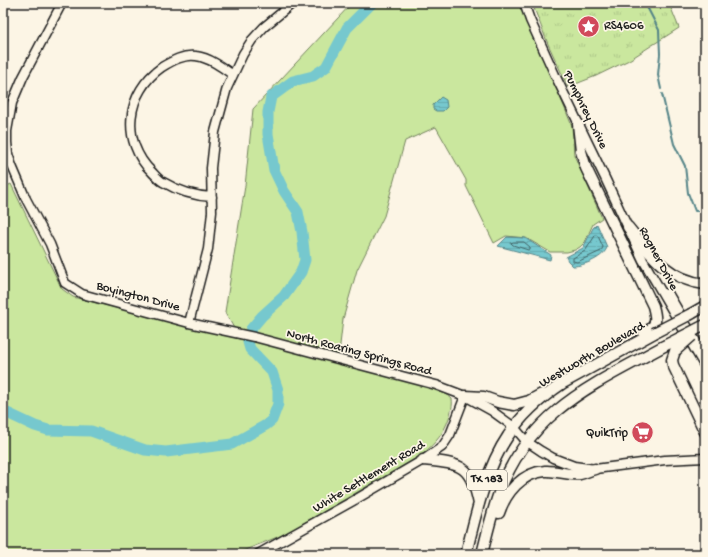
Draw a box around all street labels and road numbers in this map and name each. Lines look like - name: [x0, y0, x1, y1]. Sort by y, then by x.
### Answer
- street label: Pumphrey Drive: [559, 68, 610, 152]
- street label: Rogner Drive: [635, 225, 681, 294]
- street label: Boyington Drive: [94, 278, 182, 315]
- street label: Westworth Boulevard: [537, 318, 648, 391]
- street label: North Roaring Springs Road: [285, 326, 435, 380]
- street label: White Settlement Road: [310, 437, 429, 516]
- road number: TX 183: [467, 470, 507, 490]

